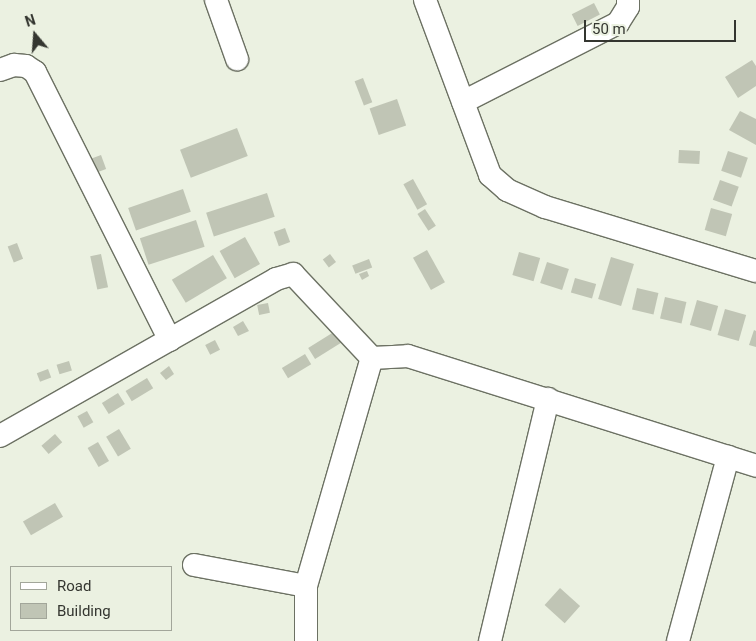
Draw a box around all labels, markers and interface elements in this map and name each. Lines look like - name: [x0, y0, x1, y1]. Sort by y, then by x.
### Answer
- north arrow: [10, 10, 60, 60]
- scale bar: [586, 10, 738, 42]
- text: N: [23, 12, 38, 30]
- text: 50 m: [592, 20, 626, 38]
- legend: [10, 566, 172, 631]
- text: Road: [57, 577, 91, 595]
- text: Building: [57, 602, 111, 620]

